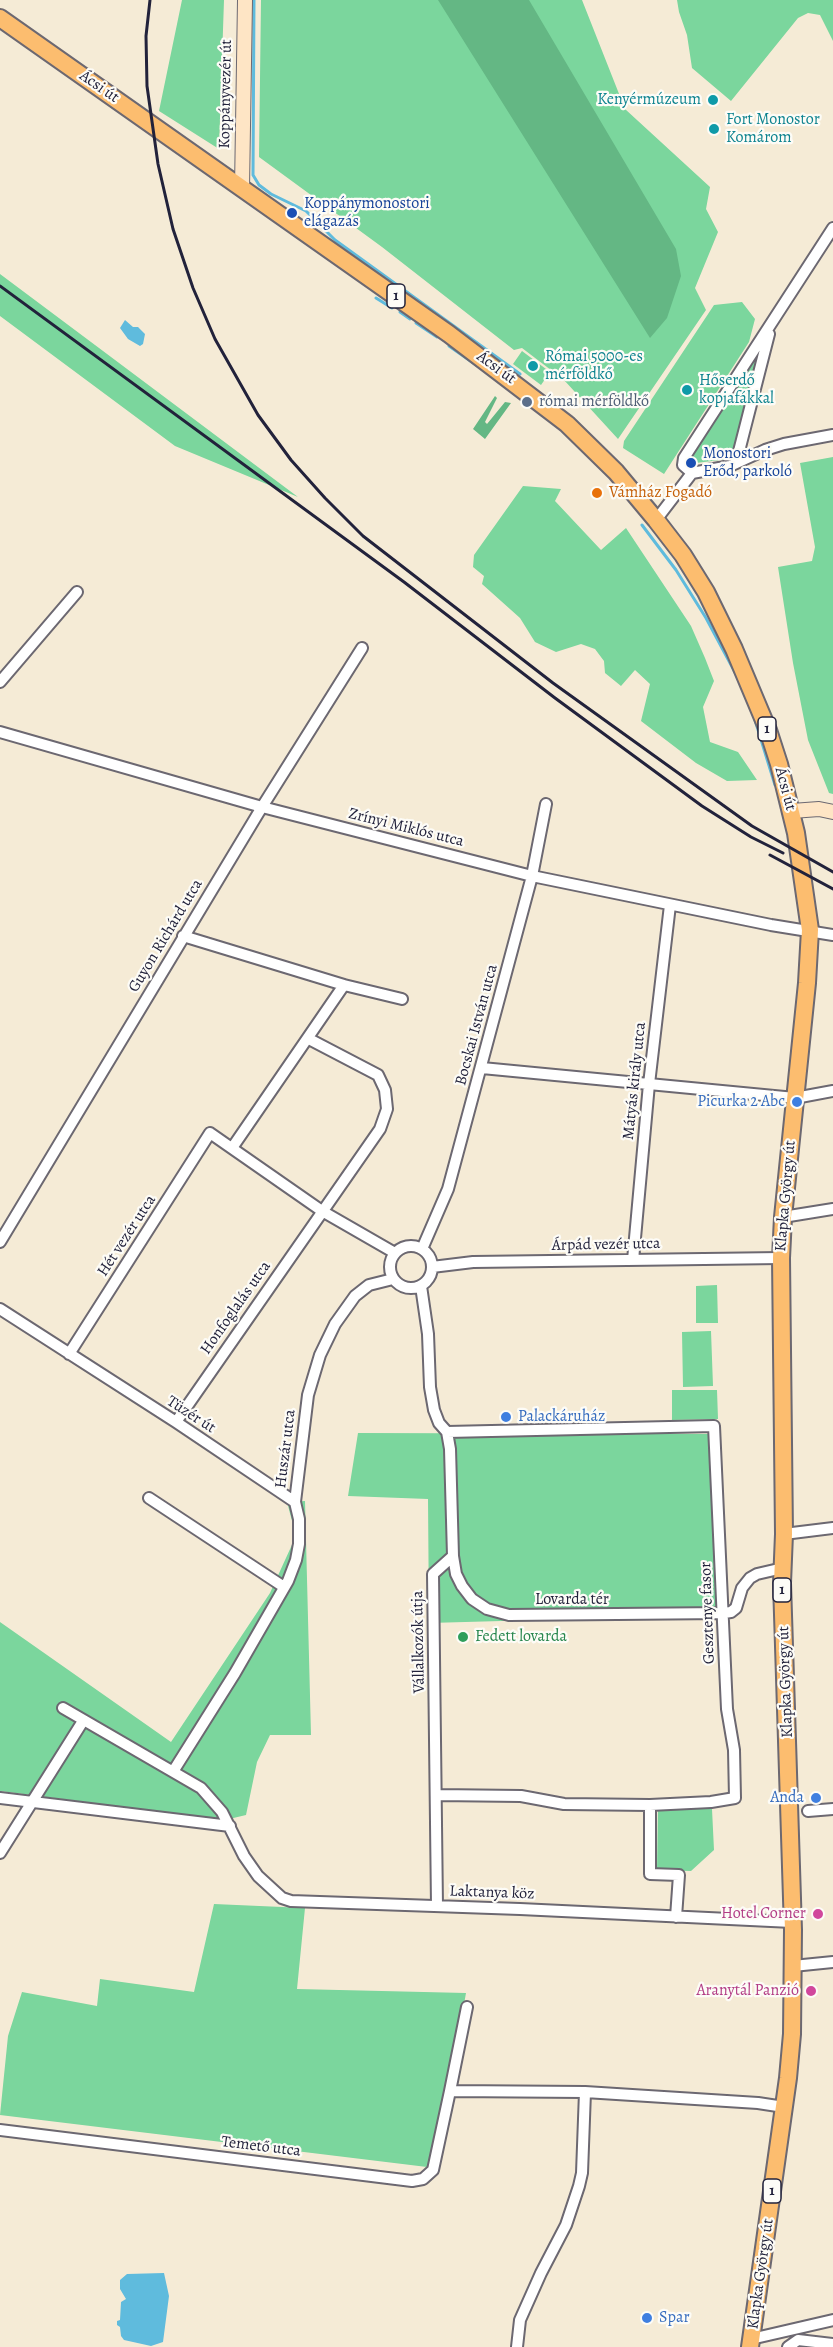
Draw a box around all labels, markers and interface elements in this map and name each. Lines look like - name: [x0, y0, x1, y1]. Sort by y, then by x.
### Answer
- street label: Koppányvezér út: [215, 39, 237, 149]
- street label: Ácsi út: [75, 67, 123, 107]
- place label: Kenyérmúzeum: [597, 90, 701, 110]
- marker: Kenyérmúzeum: [706, 93, 720, 107]
- place label: Fort Monostor Komárom: [726, 110, 820, 148]
- marker: Fort Monostor Komárom: [707, 122, 721, 136]
- place label: Koppánymonostori elágazás: [304, 194, 430, 232]
- marker: Koppánymonostori elágazás: [285, 206, 299, 220]
- road number: 1: [387, 284, 405, 308]
- street label: Ácsi út: [473, 347, 519, 389]
- place label: Római 5000-es mérföldkő: [545, 347, 643, 385]
- marker: Római 5000-es mérföldkő: [526, 359, 540, 373]
- place label: Hőserdő kopjafákkal: [699, 371, 774, 409]
- marker: Hőserdő kopjafákkal: [680, 383, 694, 397]
- place label: római mérföldkő: [539, 392, 649, 412]
- marker: római mérföldkő: [520, 395, 534, 409]
- place label: Monostori Erőd, parkoló: [703, 444, 792, 482]
- marker: Monostori Erőd, parkoló: [684, 456, 698, 470]
- place label: Vámház Fogadó: [609, 483, 712, 503]
- marker: Vámház Fogadó: [590, 486, 604, 500]
- road number: 1: [758, 717, 776, 741]
- street label: Ácsi út: [770, 765, 800, 813]
- street label: Zrínyi Miklós utca: [346, 804, 466, 852]
- street label: Guyon Richárd utca: [125, 876, 207, 996]
- street label: Bocskai István utca: [452, 962, 502, 1088]
- street label: Mátyás király utca: [619, 1021, 651, 1141]
- place label: Picurka 2 Abc: [697, 1092, 785, 1112]
- marker: Picurka 2 Abc: [790, 1095, 804, 1109]
- street label: Klapka György út: [772, 1140, 800, 1252]
- street label: Hét vezér utca: [94, 1192, 160, 1280]
- street label: Árpád vezér utca: [551, 1234, 661, 1256]
- street label: Honfoglalás utca: [197, 1258, 275, 1358]
- street label: Tüzér út: [163, 1392, 219, 1438]
- place label: Palackáruház: [518, 1407, 605, 1427]
- street label: Huszár utca: [272, 1408, 300, 1490]
- marker: Palackáruház: [499, 1410, 513, 1424]
- street label: Gesztenye fasor: [697, 1561, 719, 1665]
- road number: 1: [773, 1578, 791, 1602]
- street label: Lovarda tér: [535, 1590, 609, 1610]
- street label: Vállalkozók útja: [409, 1591, 429, 1693]
- street label: Klapka György út: [774, 1626, 798, 1738]
- place label: Fedett lovarda: [475, 1627, 567, 1647]
- marker: Fedett lovarda: [456, 1630, 470, 1644]
- place label: Anda: [770, 1788, 804, 1808]
- marker: Anda: [809, 1791, 823, 1805]
- street label: Laktanya köz: [449, 1882, 535, 1904]
- place label: Hotel Corner: [721, 1904, 806, 1924]
- marker: Hotel Corner: [811, 1907, 825, 1921]
- place label: Aranytál Panzió: [697, 1981, 799, 2001]
- marker: Aranytál Panzió: [804, 1984, 818, 1998]
- street label: Temető utca: [220, 2133, 302, 2161]
- road number: 1: [763, 2179, 781, 2203]
- street label: Klapka György út: [744, 2217, 778, 2331]
- place label: Spar: [659, 2308, 690, 2328]
- marker: Spar: [640, 2311, 654, 2325]

